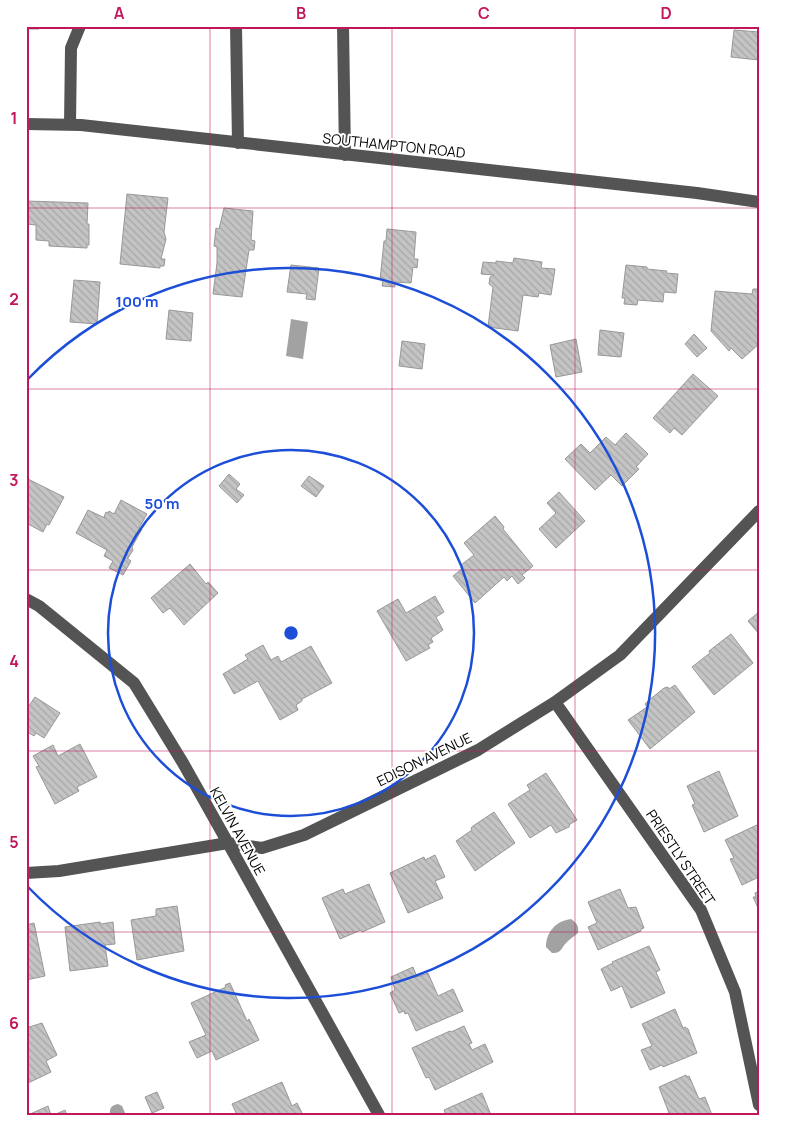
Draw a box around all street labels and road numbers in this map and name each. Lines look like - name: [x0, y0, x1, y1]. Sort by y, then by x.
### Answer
- street label: SOUTHAMPTON ROAD: [322, 128, 466, 162]
- street label: EDISON AVENUE: [373, 728, 475, 790]
- street label: KELVIN AVENUE: [206, 783, 270, 879]
- street label: PRIESTLY STREET: [642, 806, 720, 909]

